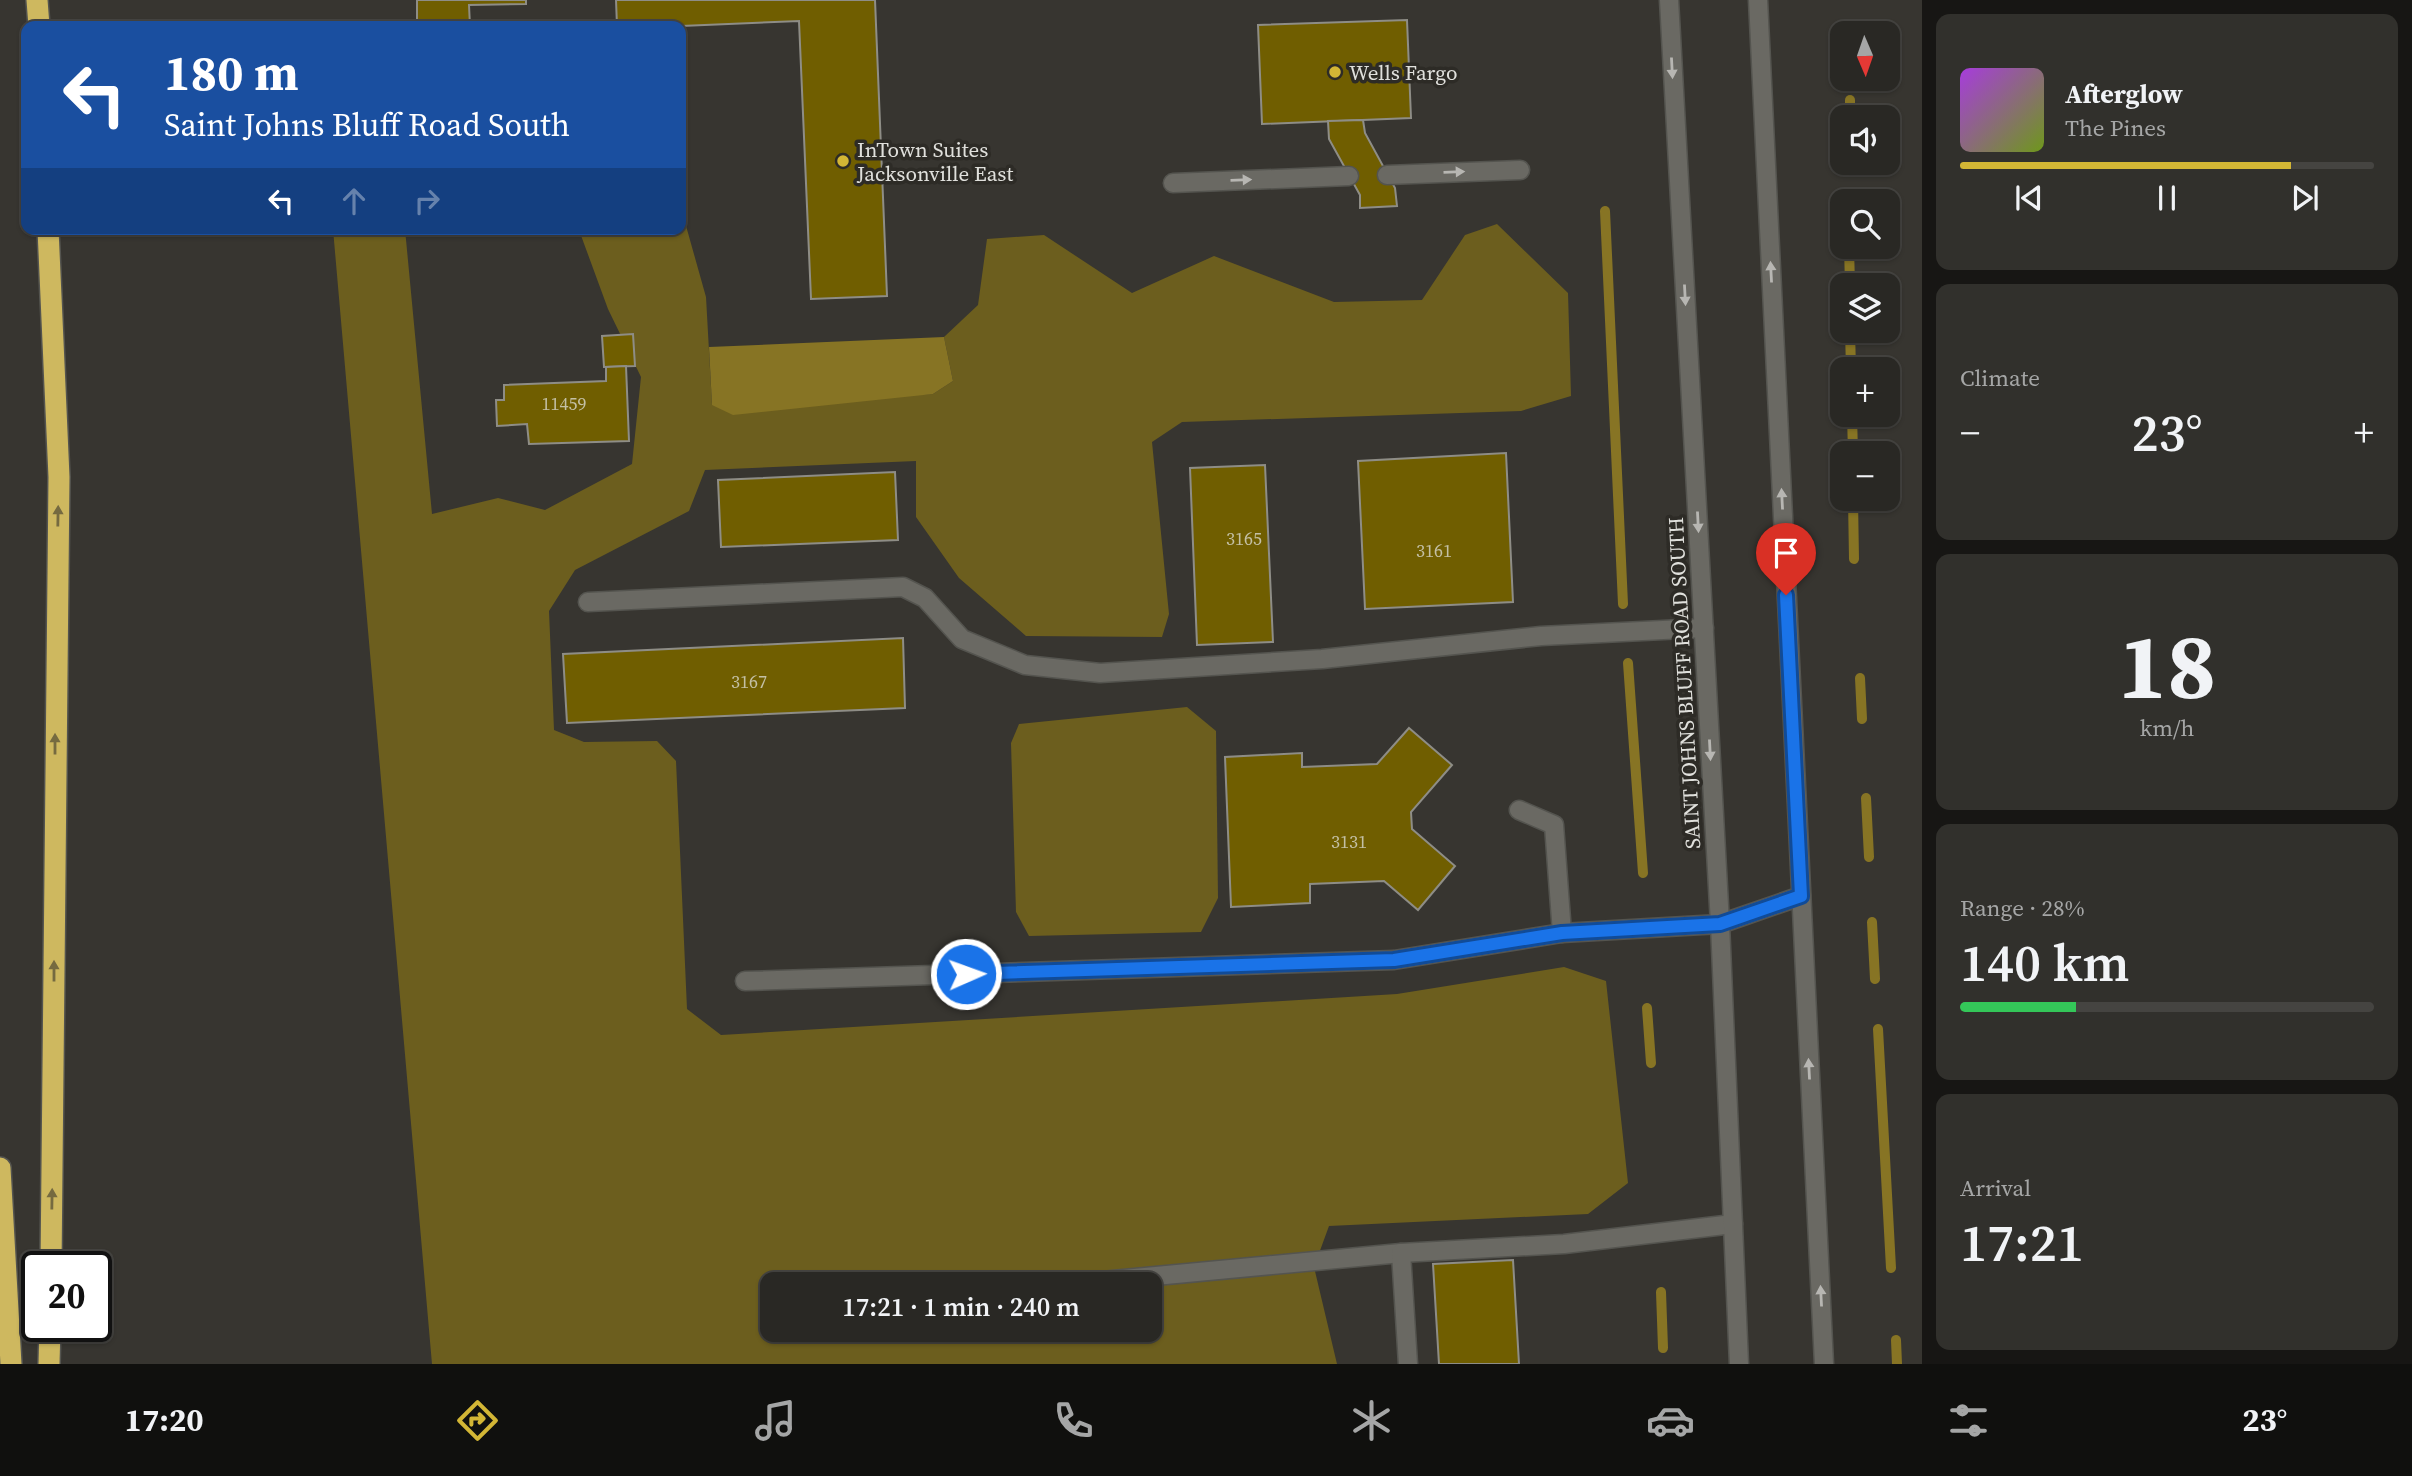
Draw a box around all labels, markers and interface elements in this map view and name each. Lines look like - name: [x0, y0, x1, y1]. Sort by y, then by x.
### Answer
- north arrow: [1830, 21, 1900, 91]
- map controls: [1830, 21, 1900, 511]
- text: 180 m: [164, 39, 299, 106]
- icon: left: [49, 49, 140, 140]
- one-way arrow: [1667, 57, 1678, 79]
- place label: Wells Fargo: [1349, 58, 1458, 87]
- marker: Wells Fargo: [1327, 64, 1343, 80]
- text: Afterglow: [2065, 76, 2183, 112]
- text: Saint Johns Bluff Road South: [164, 103, 570, 147]
- button: sound: [1830, 105, 1900, 175]
- text: The Pines: [2065, 112, 2166, 144]
- place label: InTown Suites Jacksonville East: [856, 135, 1013, 188]
- marker: InTown Suites Jacksonville East: [835, 153, 851, 169]
- one-way arrow: [1443, 167, 1465, 178]
- one-way arrow: [1230, 175, 1252, 186]
- icon: previous: [2010, 179, 2048, 217]
- icon: pause: [2148, 179, 2186, 217]
- icon: next: [2286, 179, 2324, 217]
- icon: left: [262, 182, 300, 220]
- icon: ahead: [335, 182, 373, 220]
- icon: right: [408, 182, 446, 220]
- button: search: [1830, 189, 1900, 259]
- one-way arrow: [1765, 260, 1776, 282]
- button: layers: [1830, 273, 1900, 343]
- one-way arrow: [1680, 285, 1691, 307]
- button: +: [1830, 357, 1900, 427]
- text: Climate: [1960, 362, 2040, 394]
- house number: 11459: [542, 391, 587, 416]
- text: 23°: [2131, 397, 2203, 468]
- text: −: [1960, 407, 1980, 459]
- text: +: [2354, 407, 2374, 459]
- button: −: [1830, 441, 1900, 511]
- one-way arrow: [1776, 488, 1787, 510]
- one-way arrow: [52, 505, 64, 527]
- one-way arrow: [1692, 512, 1703, 534]
- street label: SAINT JOHNS BLUFF ROAD SOUTH: [1661, 516, 1707, 850]
- pin: [1756, 523, 1816, 595]
- house number: 3165: [1226, 526, 1262, 551]
- icon: arrive: [1767, 534, 1805, 572]
- house number: 3161: [1416, 538, 1452, 563]
- text: 18: [2118, 604, 2216, 728]
- house number: 3167: [731, 669, 767, 694]
- text: km/h: [2140, 712, 2194, 744]
- one-way arrow: [49, 733, 61, 755]
- one-way arrow: [1705, 739, 1716, 761]
- house number: 3131: [1331, 829, 1367, 854]
- text: Range · 28%: [1960, 892, 2085, 924]
- text: 140 km: [1960, 927, 2129, 998]
- position arrow: [929, 937, 1003, 1011]
- one-way arrow: [48, 960, 59, 982]
- one-way arrow: [1804, 1057, 1815, 1079]
- text: Arrival: [1960, 1172, 2031, 1204]
- one-way arrow: [46, 1188, 57, 1210]
- text: 17:21: [1960, 1207, 2084, 1278]
- speed limit sign: 20: [21, 1251, 112, 1342]
- one-way arrow: [1815, 1285, 1826, 1307]
- text: 17:21 · 1 min · 240 m: [842, 1289, 1080, 1325]
- icon: directions: [453, 1396, 502, 1445]
- icon: music: [751, 1396, 800, 1445]
- icon: phone: [1049, 1396, 1098, 1445]
- icon: climate: [1347, 1396, 1396, 1445]
- icon: car: [1646, 1396, 1695, 1445]
- icon: filters: [1944, 1396, 1993, 1445]
- text: 17:20: [125, 1398, 204, 1442]
- text: 23°: [2242, 1398, 2287, 1442]

